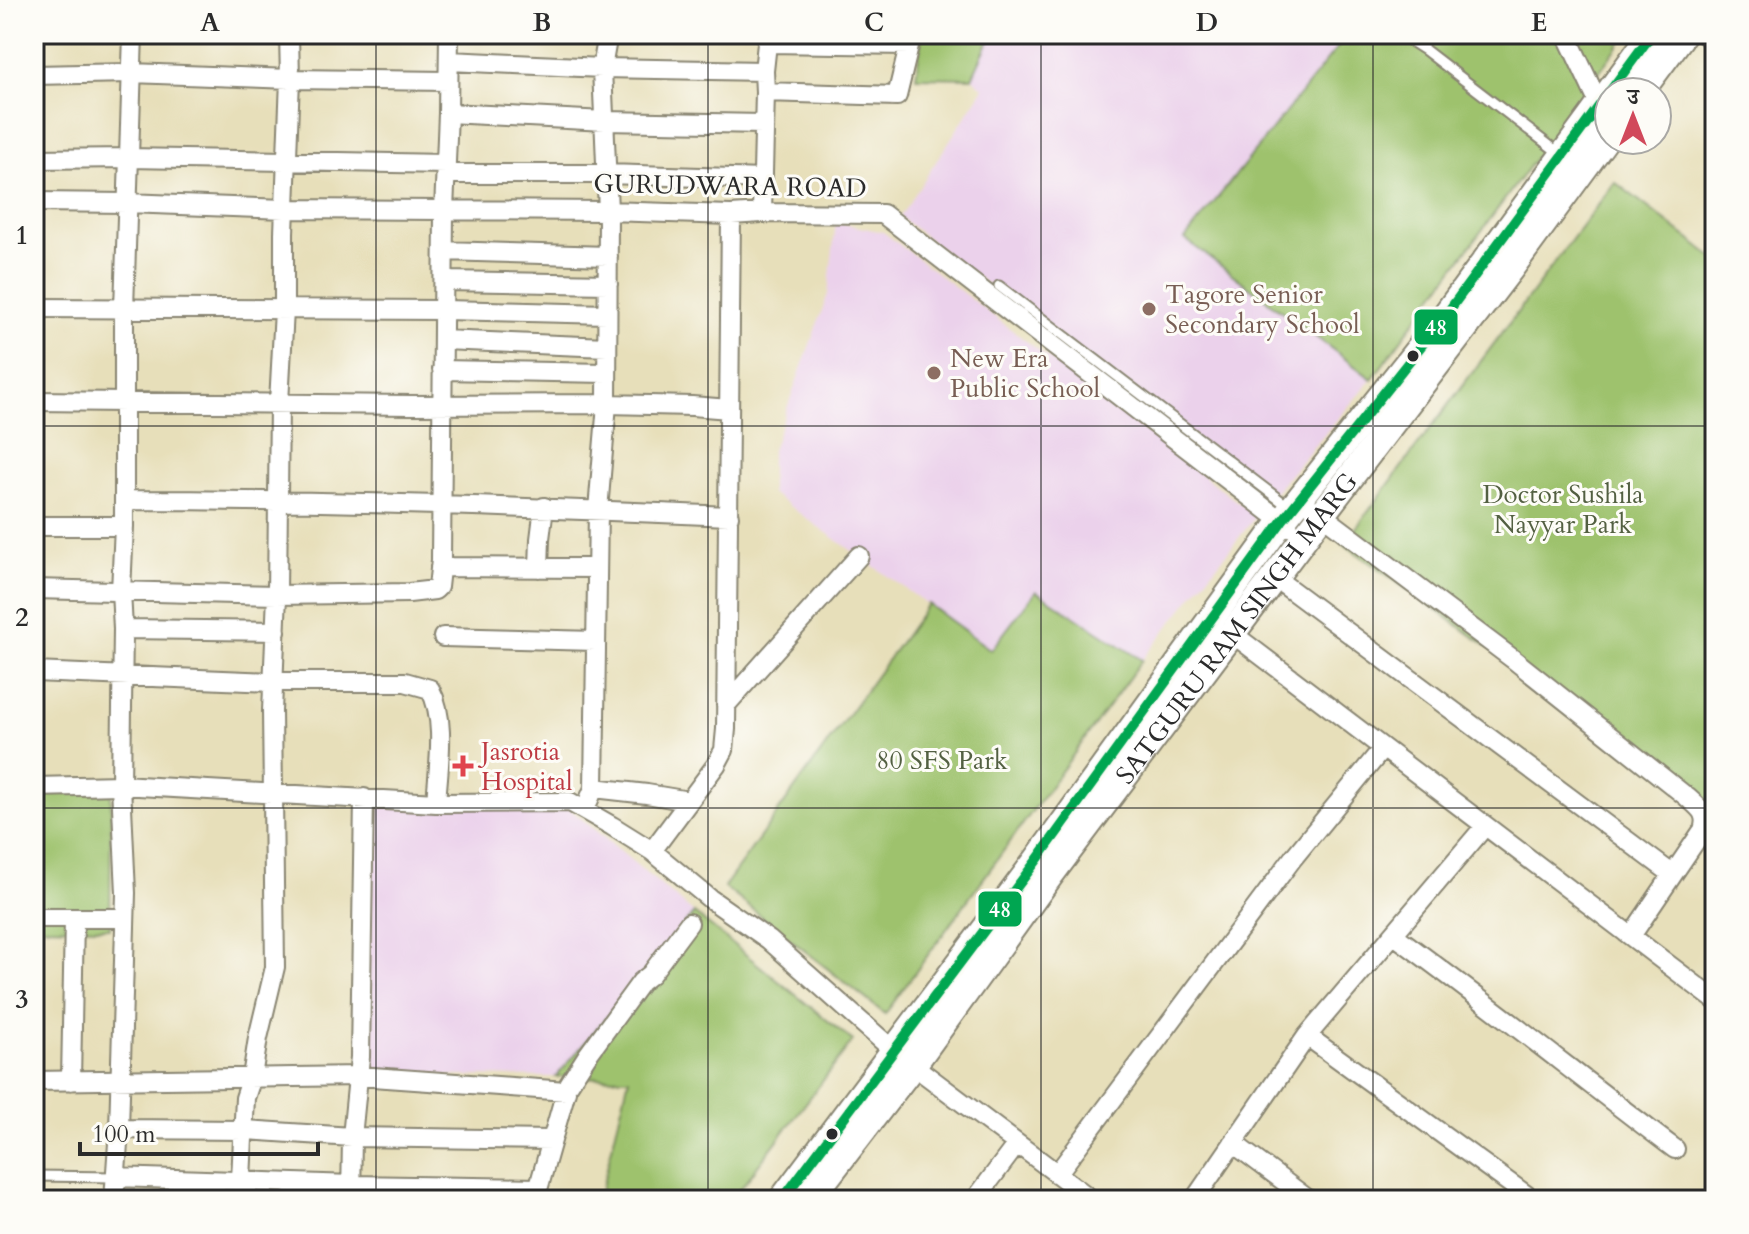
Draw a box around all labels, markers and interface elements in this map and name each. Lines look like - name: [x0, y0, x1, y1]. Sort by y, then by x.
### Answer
- text: A: [200, 5, 220, 40]
- text: B: [533, 5, 551, 40]
- text: C: [864, 5, 884, 40]
- text: D: [1196, 5, 1218, 40]
- text: E: [1531, 5, 1547, 40]
- north arrow: [1593, 76, 1673, 156]
- text: उ: [1625, 82, 1640, 112]
- street label: GURUDWARA ROAD: [593, 166, 867, 206]
- text: 1: [15, 218, 29, 253]
- place label: Tagore Senior Secondary School: [1165, 277, 1360, 342]
- marker: Tagore Senior Secondary School: [1140, 300, 1158, 318]
- line badge: 48: [1413, 308, 1459, 346]
- text: 48: [1425, 313, 1447, 343]
- place label: New Era Public School: [950, 341, 1101, 406]
- unlabelled marker: [1405, 348, 1421, 364]
- marker: New Era Public School: [925, 364, 943, 382]
- street label: SATGURU RAM SINGH MARG: [1107, 465, 1365, 791]
- park label: Doctor Sushila Nayyar Park: [1482, 477, 1644, 542]
- text: 2: [15, 600, 29, 635]
- place label: Jasrotia Hospital: [477, 734, 573, 799]
- park label: 80 SFS Park: [876, 743, 1008, 778]
- marker: Jasrotia Hospital: [452, 755, 474, 777]
- line badge: 48: [977, 890, 1023, 928]
- text: 48: [989, 895, 1011, 925]
- text: 3: [15, 982, 29, 1017]
- scale bar: [80, 1106, 318, 1156]
- text: 100 m: [92, 1118, 156, 1151]
- unlabelled marker: [824, 1126, 840, 1142]

